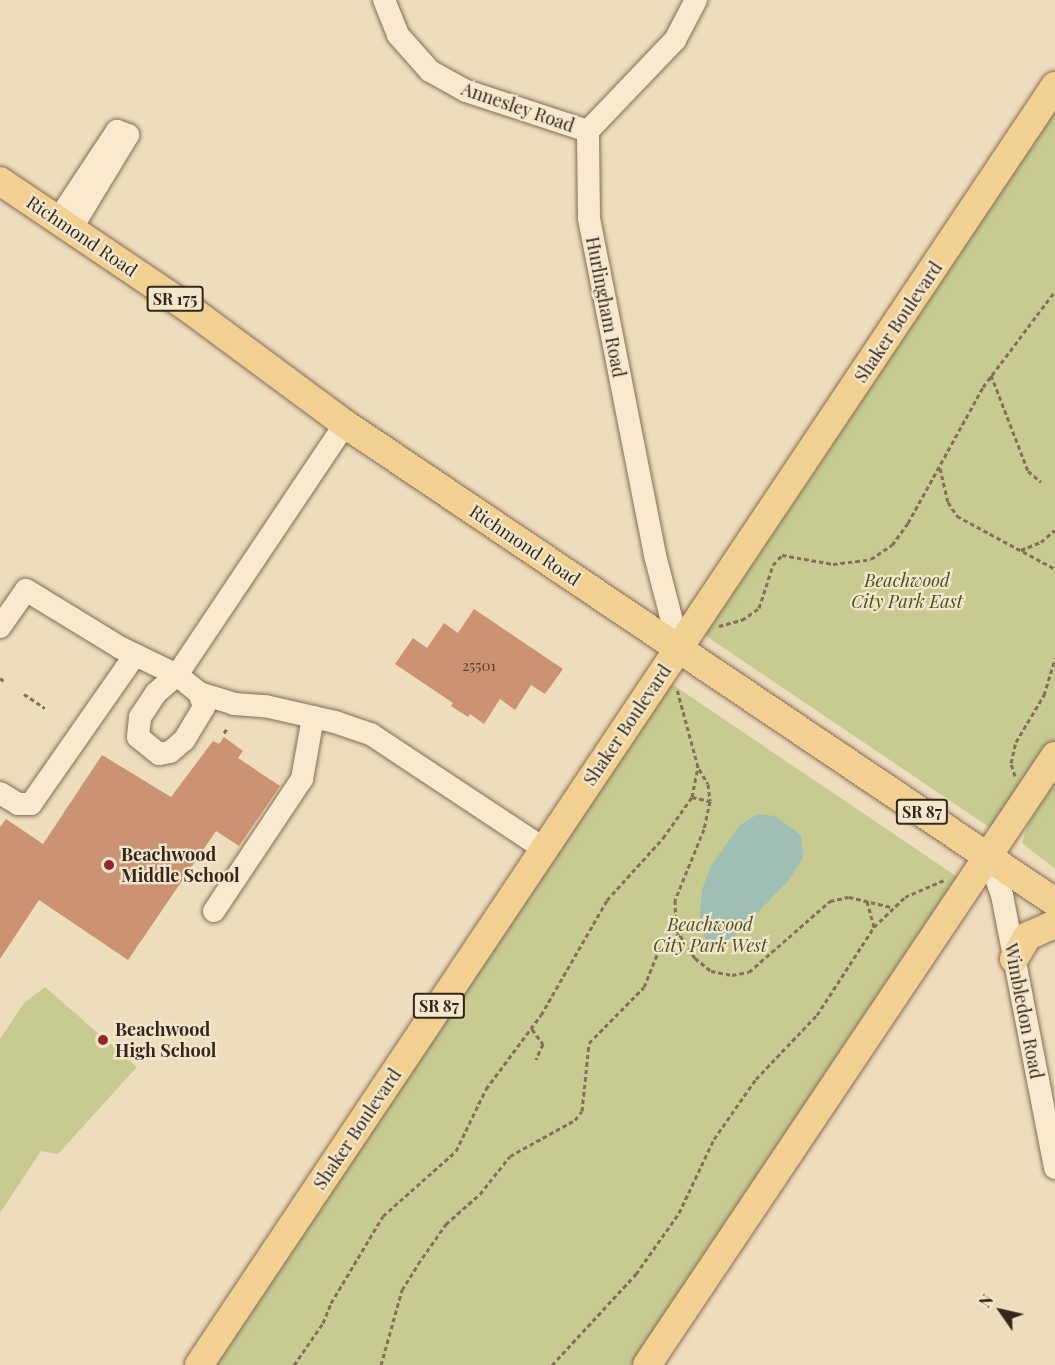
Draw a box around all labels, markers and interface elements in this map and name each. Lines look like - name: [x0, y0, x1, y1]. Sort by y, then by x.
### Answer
- street label: Annesley Road: [459, 78, 577, 136]
- street label: Richmond Road: [23, 191, 141, 281]
- street label: Hurlingham Road: [582, 235, 630, 379]
- street label: Shaker Boulevard: [849, 257, 947, 387]
- road number: SR 175: [146, 286, 204, 312]
- street label: Richmond Road: [466, 500, 584, 590]
- park label: Beachwood City Park East: [851, 570, 963, 612]
- house number: 25501: [462, 657, 496, 675]
- street label: Shaker Boulevard: [578, 660, 676, 790]
- road number: SR 87: [895, 799, 949, 825]
- place label: Beachwood Middle School: [121, 844, 240, 886]
- marker: Beachwood Middle School: [102, 858, 116, 872]
- park label: Beachwood City Park West: [653, 914, 767, 956]
- street label: Wimbledon Road: [1000, 941, 1048, 1081]
- road number: SR 87: [412, 993, 466, 1019]
- place label: Beachwood High School: [115, 1019, 216, 1062]
- marker: Beachwood High School: [96, 1033, 110, 1047]
- street label: Shaker Boulevard: [308, 1064, 406, 1194]
- north arrow: [971, 1281, 1031, 1341]
- text: N: [974, 1290, 998, 1311]

